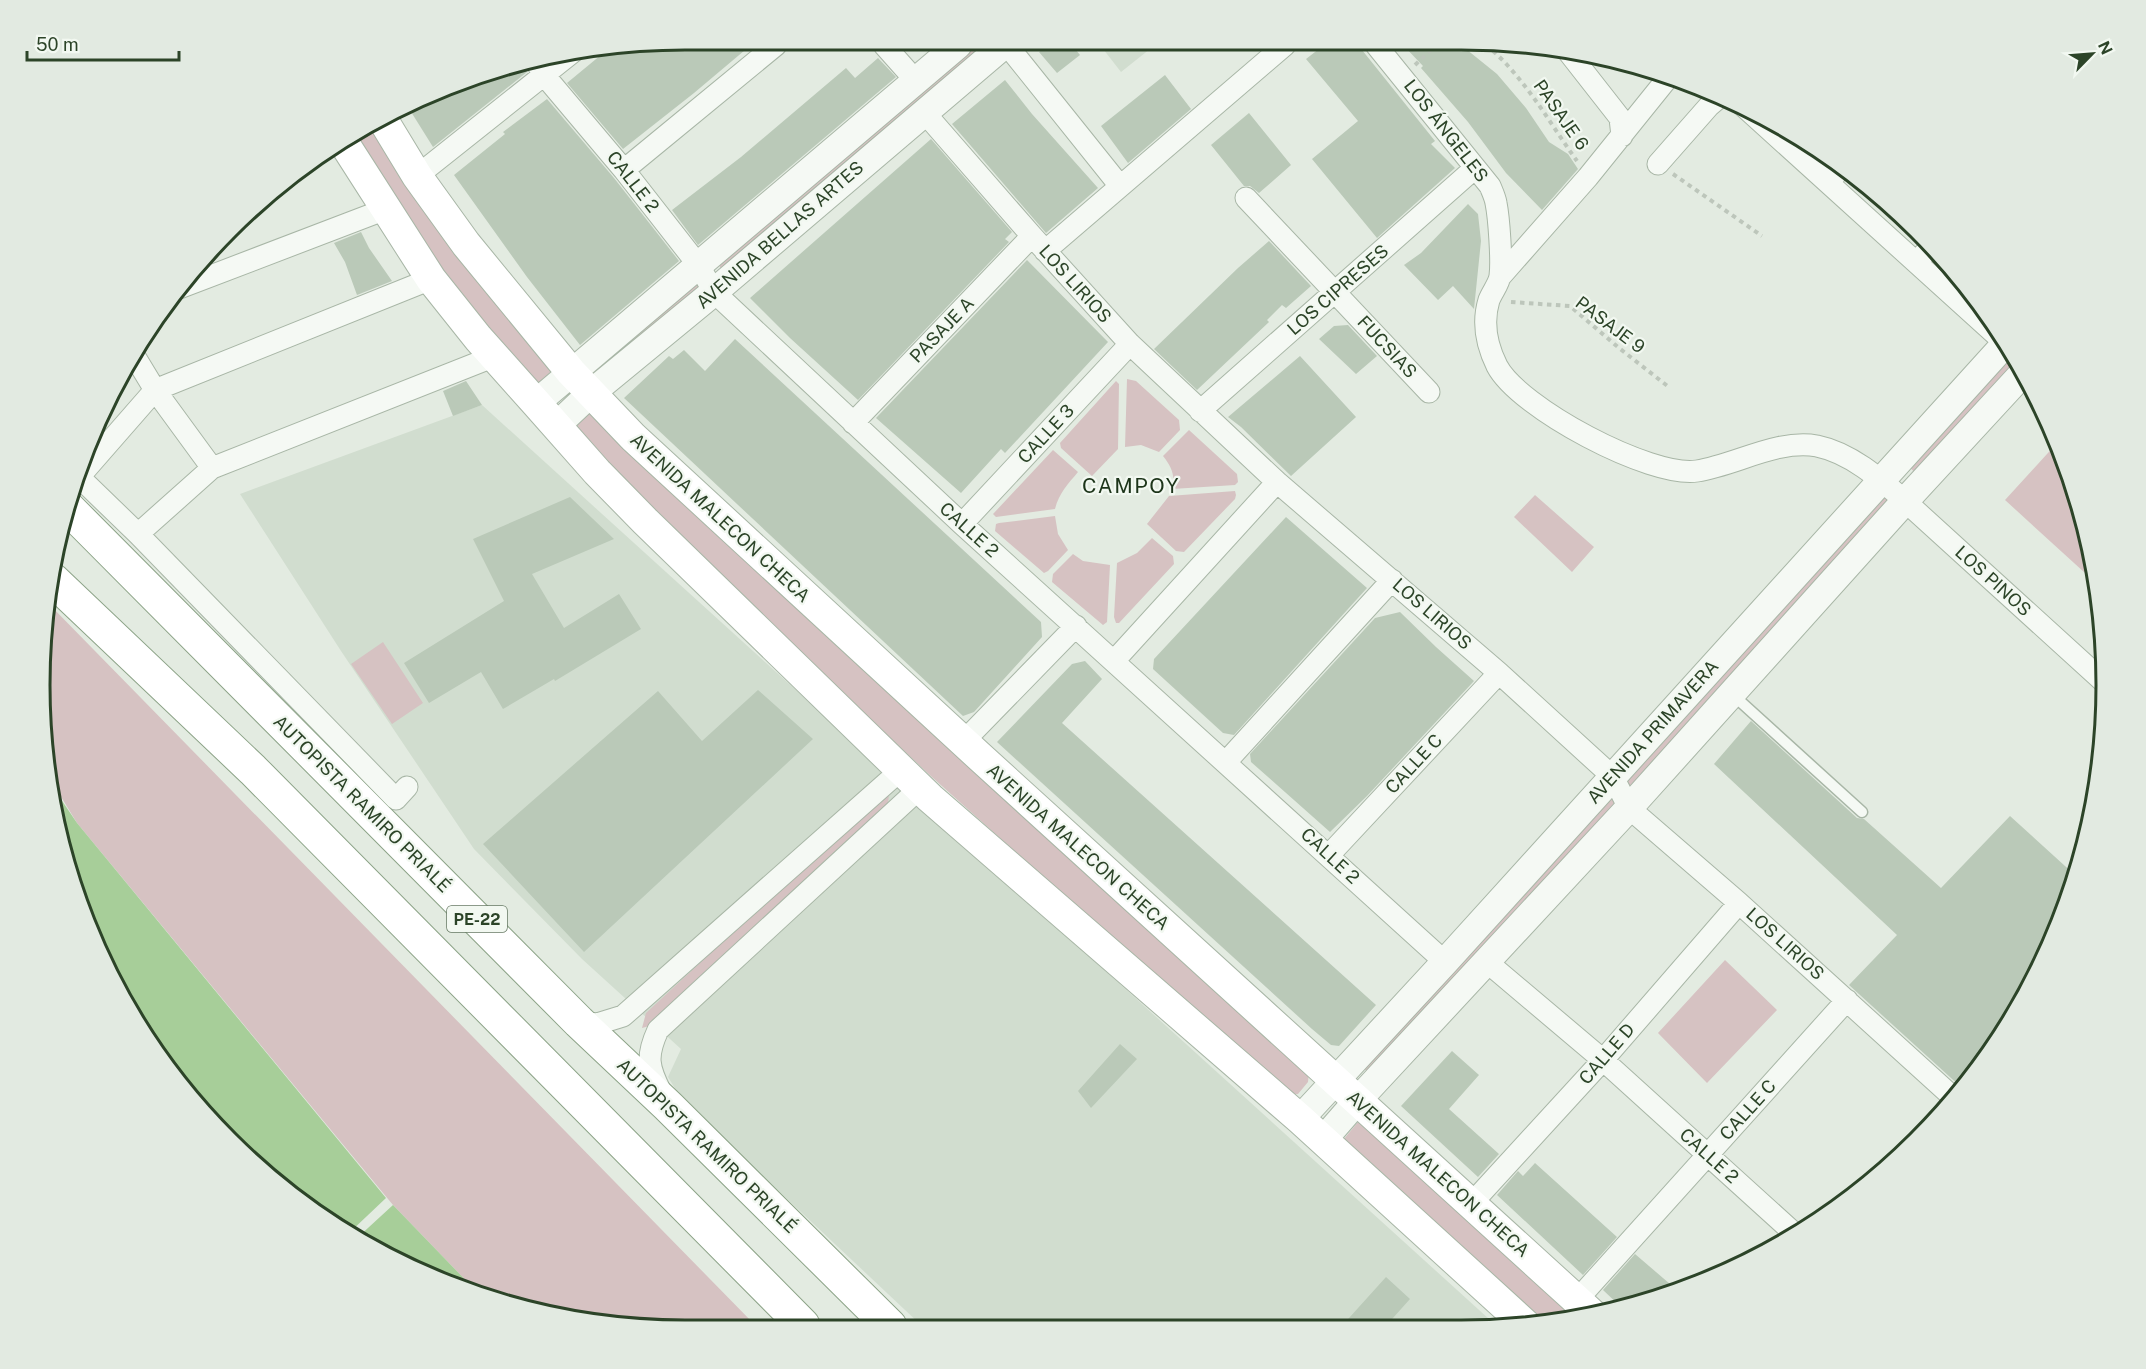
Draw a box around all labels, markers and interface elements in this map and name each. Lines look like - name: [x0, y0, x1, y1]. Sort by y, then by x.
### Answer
- scale bar: [27, 24, 178, 62]
- north arrow: [2062, 24, 2122, 84]
- text: 50 m: [36, 34, 79, 55]
- text: N: [2094, 38, 2116, 58]
- street label: LOS ÁNGELES: [1400, 75, 1494, 186]
- street label: PASAJE 6: [1529, 75, 1593, 154]
- street label: CALLE 2: [603, 147, 664, 217]
- street label: AVENIDA BELLAS ARTES: [692, 156, 867, 313]
- street label: LOS LIRIOS: [1035, 240, 1116, 327]
- street label: LOS CIPRESES: [1283, 240, 1393, 339]
- street label: PASAJE A: [905, 292, 978, 367]
- street label: PASAJE 9: [1571, 292, 1649, 357]
- street label: FUCSIAS: [1353, 311, 1421, 382]
- street label: CALLE 3: [1013, 400, 1078, 467]
- street label: AVENIDA MALECON CHECA: [626, 429, 815, 607]
- district label: CAMPOY: [1082, 473, 1180, 498]
- street label: CALLE 2: [936, 498, 1003, 562]
- street label: LOS PINOS: [1951, 541, 2036, 620]
- street label: LOS LIRIOS: [1389, 574, 1476, 654]
- street label: AVENIDA PRIMAVERA: [1583, 655, 1723, 808]
- street label: AUTOPISTA RAMIRO PRIALÉ: [269, 710, 456, 897]
- street label: CALLE C: [1381, 730, 1446, 798]
- street label: AVENIDA MALECON CHECA: [983, 759, 1174, 934]
- street label: CALLE 2: [1297, 823, 1364, 888]
- street label: LOS LIRIOS: [1742, 903, 1829, 984]
- road number: PE-22: [447, 906, 507, 932]
- street label: CALLE D: [1575, 1019, 1639, 1088]
- street label: AUTOPISTA RAMIRO PRIALÉ: [613, 1053, 802, 1237]
- street label: CALLE C: [1715, 1075, 1780, 1144]
- street label: AVENIDA MALECON CHECA: [1343, 1086, 1534, 1261]
- street label: CALLE 2: [1676, 1124, 1743, 1188]

